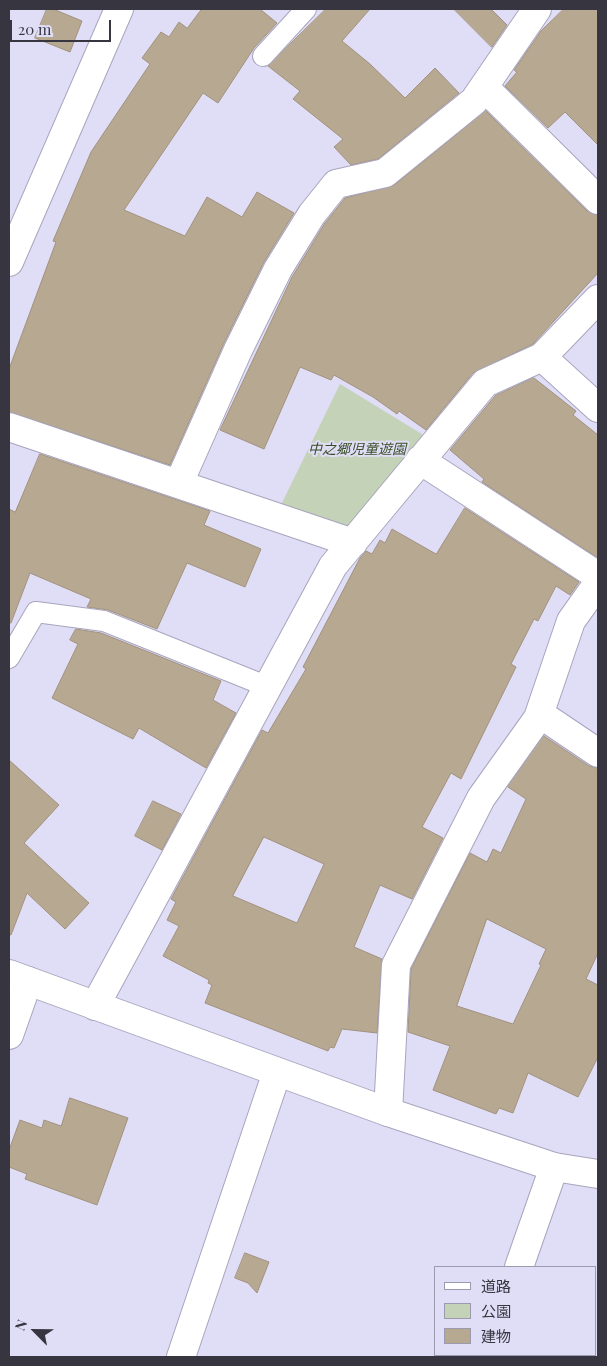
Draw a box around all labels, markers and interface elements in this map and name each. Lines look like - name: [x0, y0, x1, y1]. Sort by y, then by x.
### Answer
- scale bar: [12, 10, 114, 42]
- text: 20 m: [18, 19, 51, 39]
- park label: 中之郷児童遊園: [308, 442, 406, 458]
- legend: [434, 1266, 597, 1356]
- text: 道路: [481, 1276, 511, 1296]
- text: 公園: [481, 1301, 511, 1321]
- north arrow: [10, 1306, 60, 1356]
- text: N: [10, 1317, 31, 1333]
- text: 建物: [481, 1326, 511, 1346]

